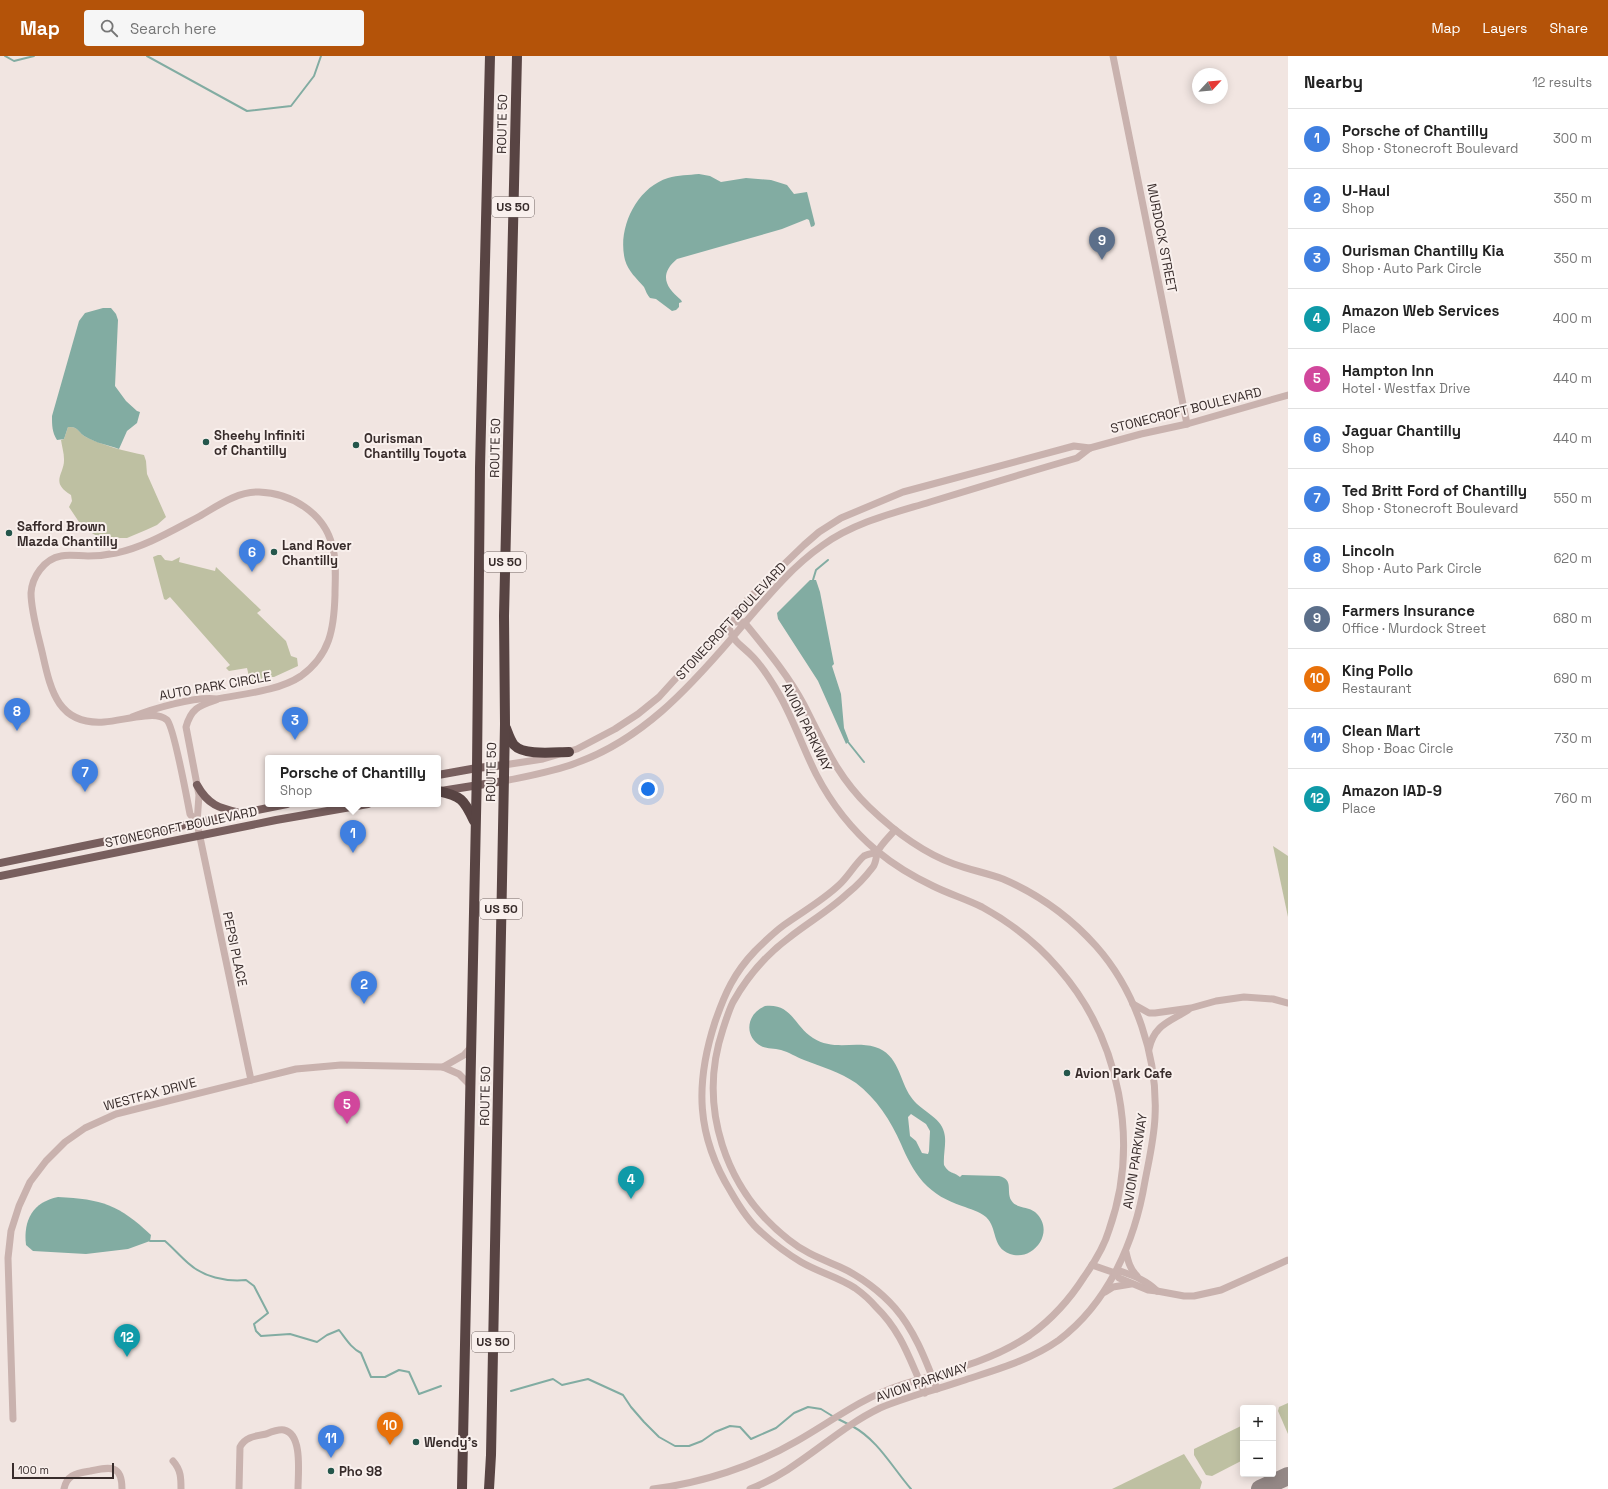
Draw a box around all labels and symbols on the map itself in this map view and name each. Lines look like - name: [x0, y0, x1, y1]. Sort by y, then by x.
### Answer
- north arrow: [1192, 68, 1228, 104]
- street label: ROUTE 50: [493, 94, 511, 154]
- street label: MURDOCK STREET: [1143, 182, 1181, 294]
- road number: US 50: [492, 197, 534, 217]
- pin: 9: [1089, 227, 1115, 260]
- street label: STONECROFT BOULEVARD: [1109, 383, 1263, 437]
- street label: ROUTE 50: [486, 418, 504, 478]
- place label: Sheehy Infiniti of Chantilly: [214, 427, 305, 459]
- place label: Ourisman Chantilly Toyota: [364, 430, 467, 462]
- marker: Sheehy Infiniti of Chantilly: [201, 437, 211, 447]
- marker: Ourisman Chantilly Toyota: [351, 440, 361, 450]
- place label: Safford Brown Mazda Chantilly: [17, 518, 118, 550]
- marker: Safford Brown Mazda Chantilly: [4, 528, 14, 538]
- place label: Land Rover Chantilly: [282, 537, 352, 569]
- pin: 6: [239, 539, 265, 572]
- marker: Land Rover Chantilly: [269, 547, 279, 557]
- road number: US 50: [484, 552, 526, 572]
- street label: STONECROFT BOULEVARD: [672, 558, 790, 684]
- street label: AUTO PARK CIRCLE: [158, 668, 272, 704]
- street label: AVION PARKWAY: [778, 680, 836, 774]
- pin: 8: [4, 698, 30, 731]
- pin: 3: [282, 707, 308, 740]
- street label: ROUTE 50: [482, 742, 500, 802]
- pin: 7: [72, 759, 98, 792]
- your location: [638, 779, 658, 799]
- street label: STONECROFT BOULEVARD: [103, 803, 259, 851]
- pin: 1: [340, 820, 366, 853]
- road number: US 50: [480, 899, 522, 919]
- street label: PEPSI PLACE: [219, 910, 251, 988]
- pin: 2: [351, 971, 377, 1004]
- place label: Avion Park Cafe: [1075, 1065, 1172, 1082]
- street label: ROUTE 50: [476, 1066, 494, 1126]
- marker: Avion Park Cafe: [1062, 1068, 1072, 1078]
- street label: WESTFAX DRIVE: [102, 1073, 198, 1115]
- pin: 5: [334, 1091, 360, 1124]
- street label: AVION PARKWAY: [1119, 1112, 1151, 1210]
- pin: 4: [618, 1166, 644, 1199]
- pin: 12: [114, 1324, 140, 1357]
- road number: US 50: [472, 1332, 514, 1352]
- street label: AVION PARKWAY: [873, 1358, 971, 1406]
- pin: 10: [377, 1412, 403, 1445]
- pin: 11: [318, 1425, 344, 1458]
- place label: Wendy's: [424, 1434, 478, 1451]
- marker: Wendy's: [411, 1437, 421, 1447]
- scale bar: [12, 1461, 114, 1480]
- place label: Pho 98: [339, 1463, 382, 1480]
- marker: Pho 98: [326, 1466, 336, 1476]

